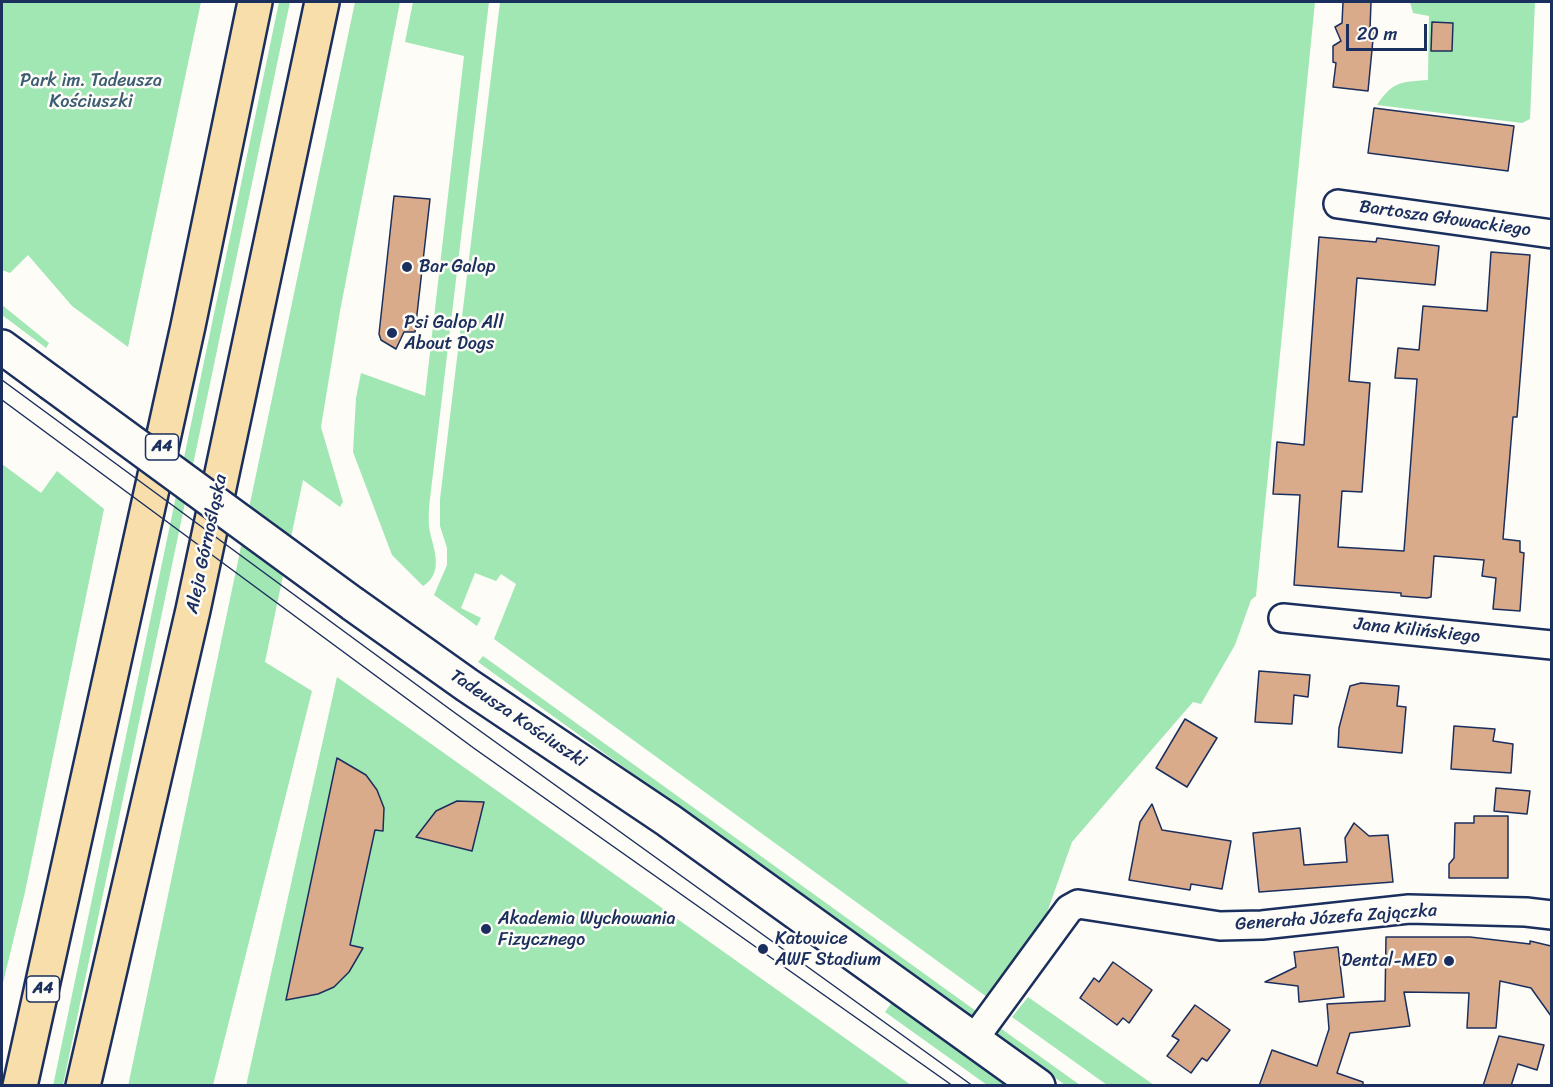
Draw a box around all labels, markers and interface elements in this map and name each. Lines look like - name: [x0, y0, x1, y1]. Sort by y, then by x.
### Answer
- scale bar: [1349, 12, 1430, 50]
- text: 20 m: [1357, 18, 1397, 50]
- park label: Park im. Tadeusza Kościuszki: [20, 70, 162, 112]
- street label: Bartosza Głowackiego: [1358, 196, 1532, 242]
- place label: Bar Galop: [419, 256, 495, 278]
- marker: Bar Galop: [400, 260, 414, 274]
- place label: Psi Galop All About Dogs: [404, 312, 504, 354]
- marker: Psi Galop All About Dogs: [385, 326, 399, 340]
- road number: A4: [146, 434, 178, 460]
- street label: Aleja Górnośląska: [182, 472, 232, 616]
- street label: Jana Kilińskiego: [1353, 614, 1481, 648]
- street label: Tadeusza Kościuszki: [446, 665, 590, 773]
- street label: Generała Józefa Zajączka: [1234, 900, 1438, 936]
- place label: Akademia Wychowania Fizycznego: [498, 908, 676, 950]
- marker: Akademia Wychowania Fizycznego: [479, 922, 493, 936]
- place label: Katowice AWF Stadium: [775, 928, 881, 970]
- marker: Katowice AWF Stadium: [756, 942, 770, 956]
- place label: Dental-MED: [1341, 950, 1437, 972]
- marker: Dental-MED: [1442, 954, 1456, 968]
- road number: A4: [26, 976, 60, 1002]

